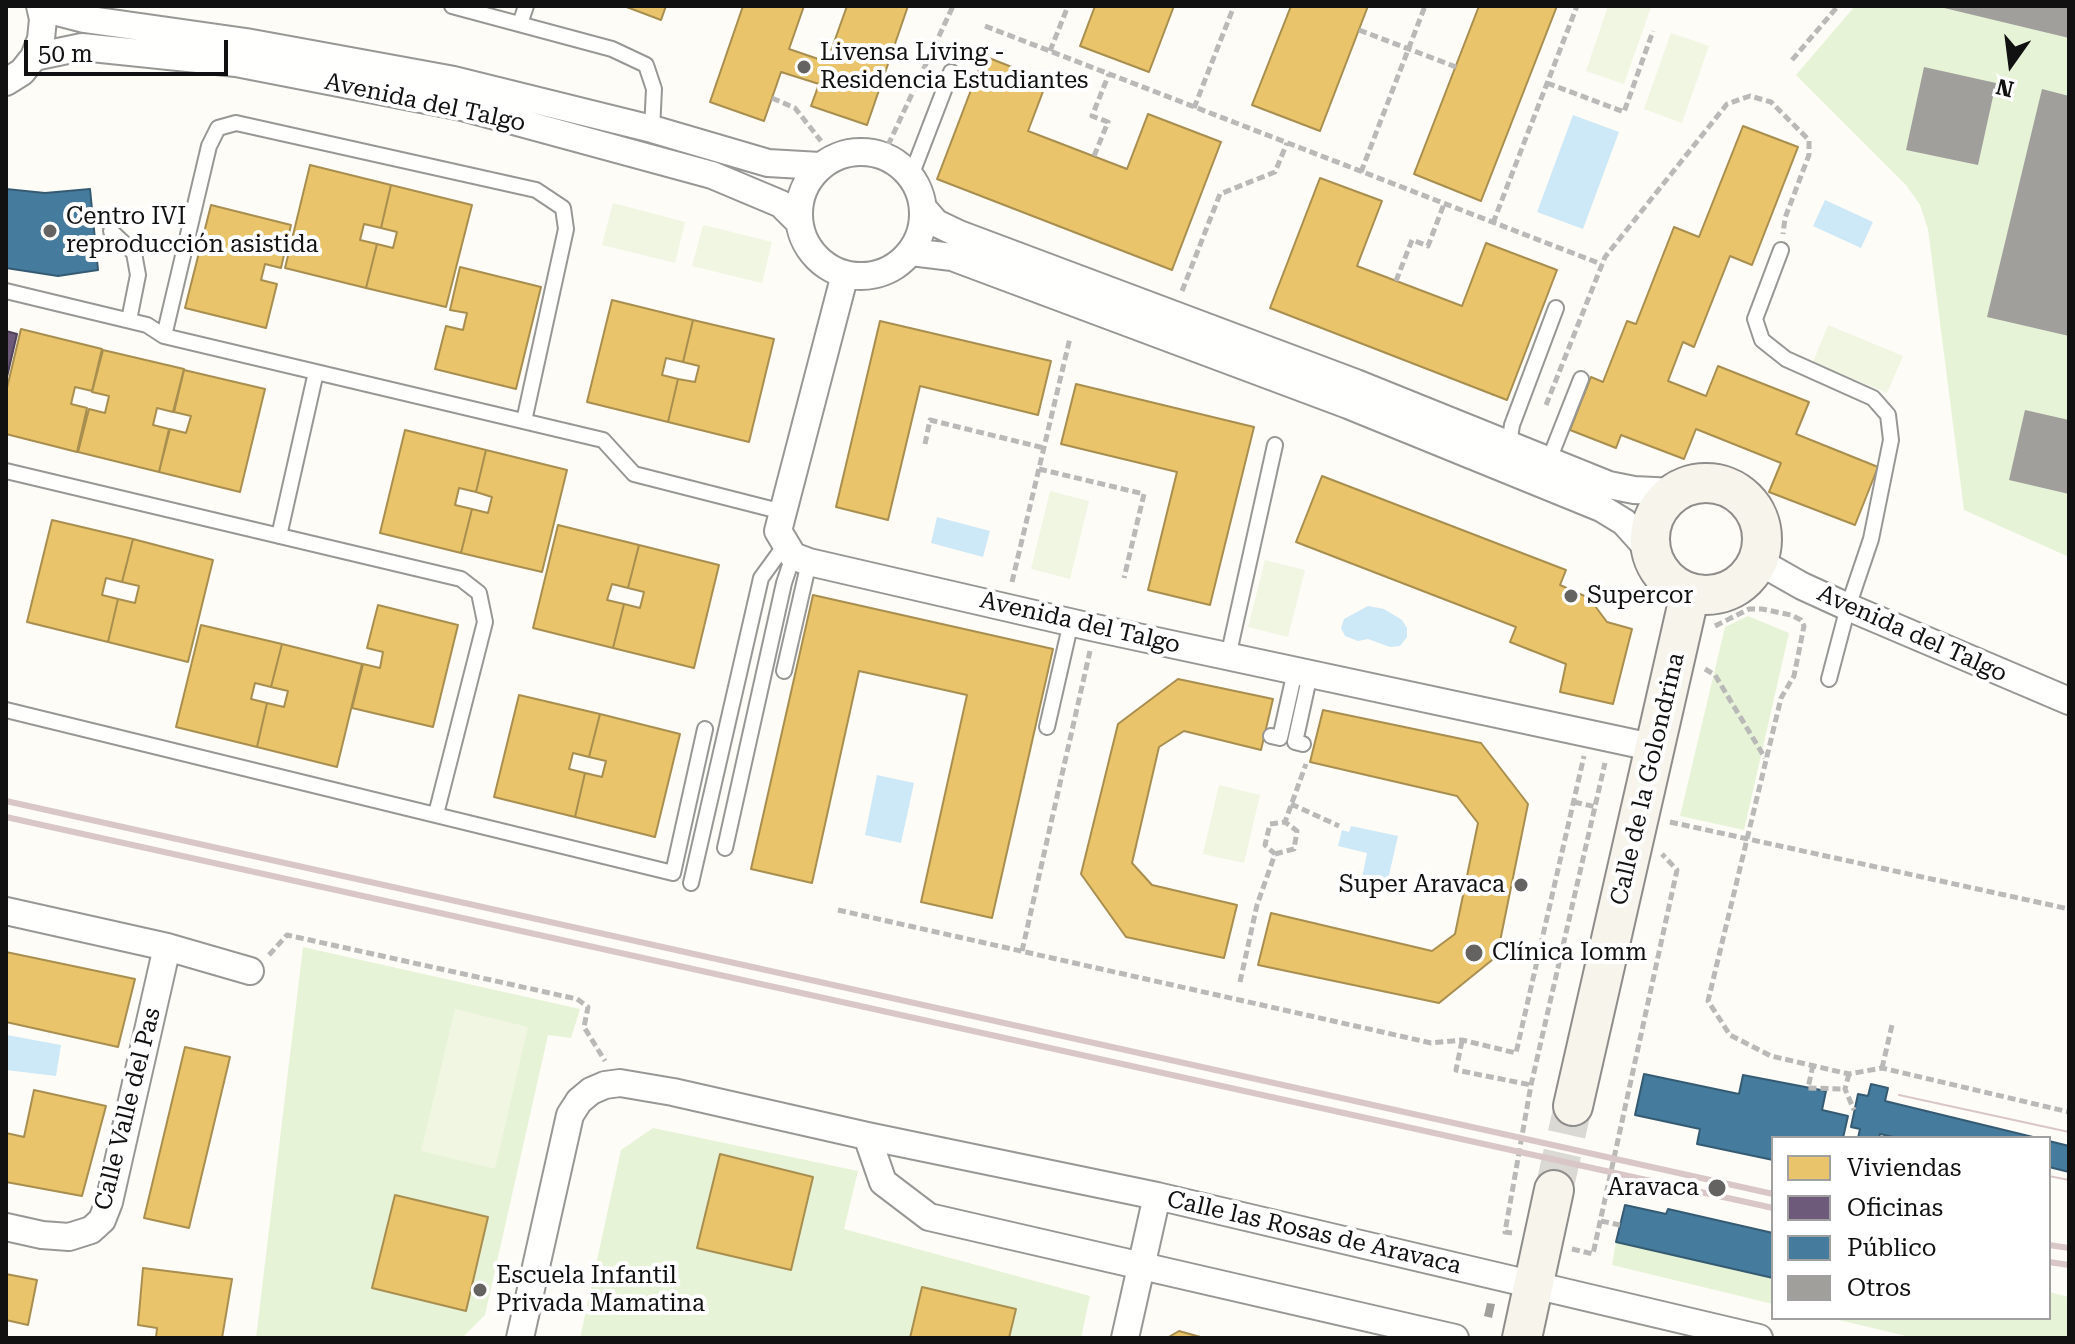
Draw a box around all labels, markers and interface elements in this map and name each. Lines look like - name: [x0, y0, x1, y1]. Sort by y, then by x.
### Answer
- scale bar: [28, 24, 232, 74]
- north arrow: [1971, 24, 2051, 104]
- place label: Livensa Living - Residencia Estudiantes: [820, 39, 1089, 95]
- text: 50 m: [38, 40, 93, 68]
- marker: Livensa Living - Residencia Estudiantes: [795, 58, 813, 76]
- street label: Avenida del Talgo: [322, 68, 528, 138]
- text: N: [1994, 74, 2016, 102]
- place label: Centro IVI reproducción asistida: [66, 203, 319, 259]
- marker: Centro IVI reproducción asistida: [41, 222, 59, 240]
- street label: Avenida del Talgo: [1813, 579, 2011, 689]
- place label: Supercor: [1587, 582, 1693, 610]
- street label: Avenida del Talgo: [977, 586, 1183, 660]
- marker: Supercor: [1562, 587, 1580, 605]
- street label: Calle de la Golondrina: [1605, 650, 1691, 908]
- place label: Super Aravaca: [1339, 871, 1505, 899]
- marker: Super Aravaca: [1512, 876, 1530, 894]
- place label: Clínica Iomm: [1492, 939, 1647, 967]
- marker: Clínica Iomm: [1463, 942, 1485, 964]
- street label: Calle Valle del Pas: [89, 1005, 167, 1213]
- legend: [1771, 1136, 2051, 1320]
- text: Viviendas: [1847, 1154, 1961, 1182]
- place label: Aravaca: [1608, 1174, 1699, 1202]
- marker: Aravaca: [1706, 1177, 1728, 1199]
- street label: Calle las Rosas de Aravaca: [1164, 1185, 1464, 1281]
- text: Oficinas: [1847, 1194, 1943, 1222]
- text: Público: [1847, 1234, 1936, 1262]
- place label: Escuela Infantil Privada Mamatina: [496, 1262, 705, 1318]
- text: Otros: [1847, 1274, 1911, 1302]
- marker: Escuela Infantil Privada Mamatina: [471, 1281, 489, 1299]

